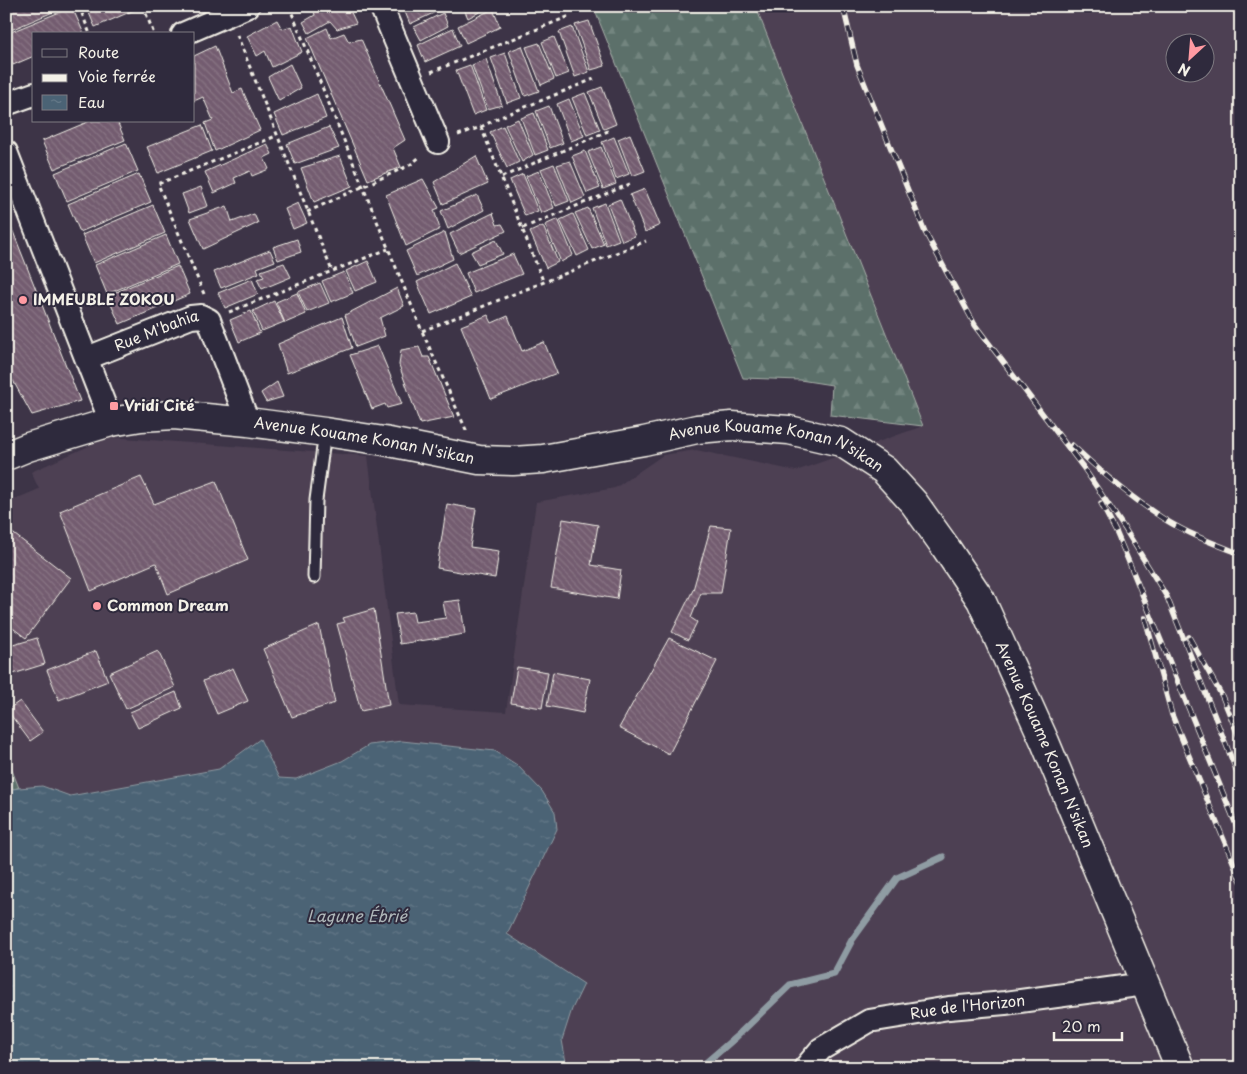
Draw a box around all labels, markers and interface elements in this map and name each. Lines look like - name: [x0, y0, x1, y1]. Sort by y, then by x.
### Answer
- legend: [32, 32, 195, 122]
- north arrow: [1164, 32, 1214, 82]
- text: Route: [78, 40, 119, 63]
- text: N: [1174, 58, 1194, 82]
- text: Voie ferrée: [78, 64, 156, 87]
- text: Eau: [78, 90, 105, 113]
- place label: IMMEUBLE ZOKOU: [33, 287, 175, 310]
- marker: IMMEUBLE ZOKOU: [17, 294, 29, 306]
- street label: Rue M'bahia: [110, 303, 201, 356]
- place label: Vridi Cité: [124, 393, 195, 416]
- marker: Vridi Cité: [108, 400, 120, 412]
- street label: Avenue Kouame Konan N'sikan: [253, 410, 477, 469]
- street label: Avenue Kouame Konan N'sikan: [666, 413, 889, 477]
- place label: Common Dream: [107, 593, 229, 616]
- marker: Common Dream: [91, 600, 103, 612]
- street label: Avenue Kouame Konan N'sikan: [991, 637, 1101, 851]
- water label: Lagune Ébrié: [307, 903, 409, 927]
- street label: Rue de l'Horizon: [908, 987, 1026, 1024]
- scale bar: [1054, 1009, 1122, 1041]
- text: 20 m: [1062, 1014, 1101, 1037]

